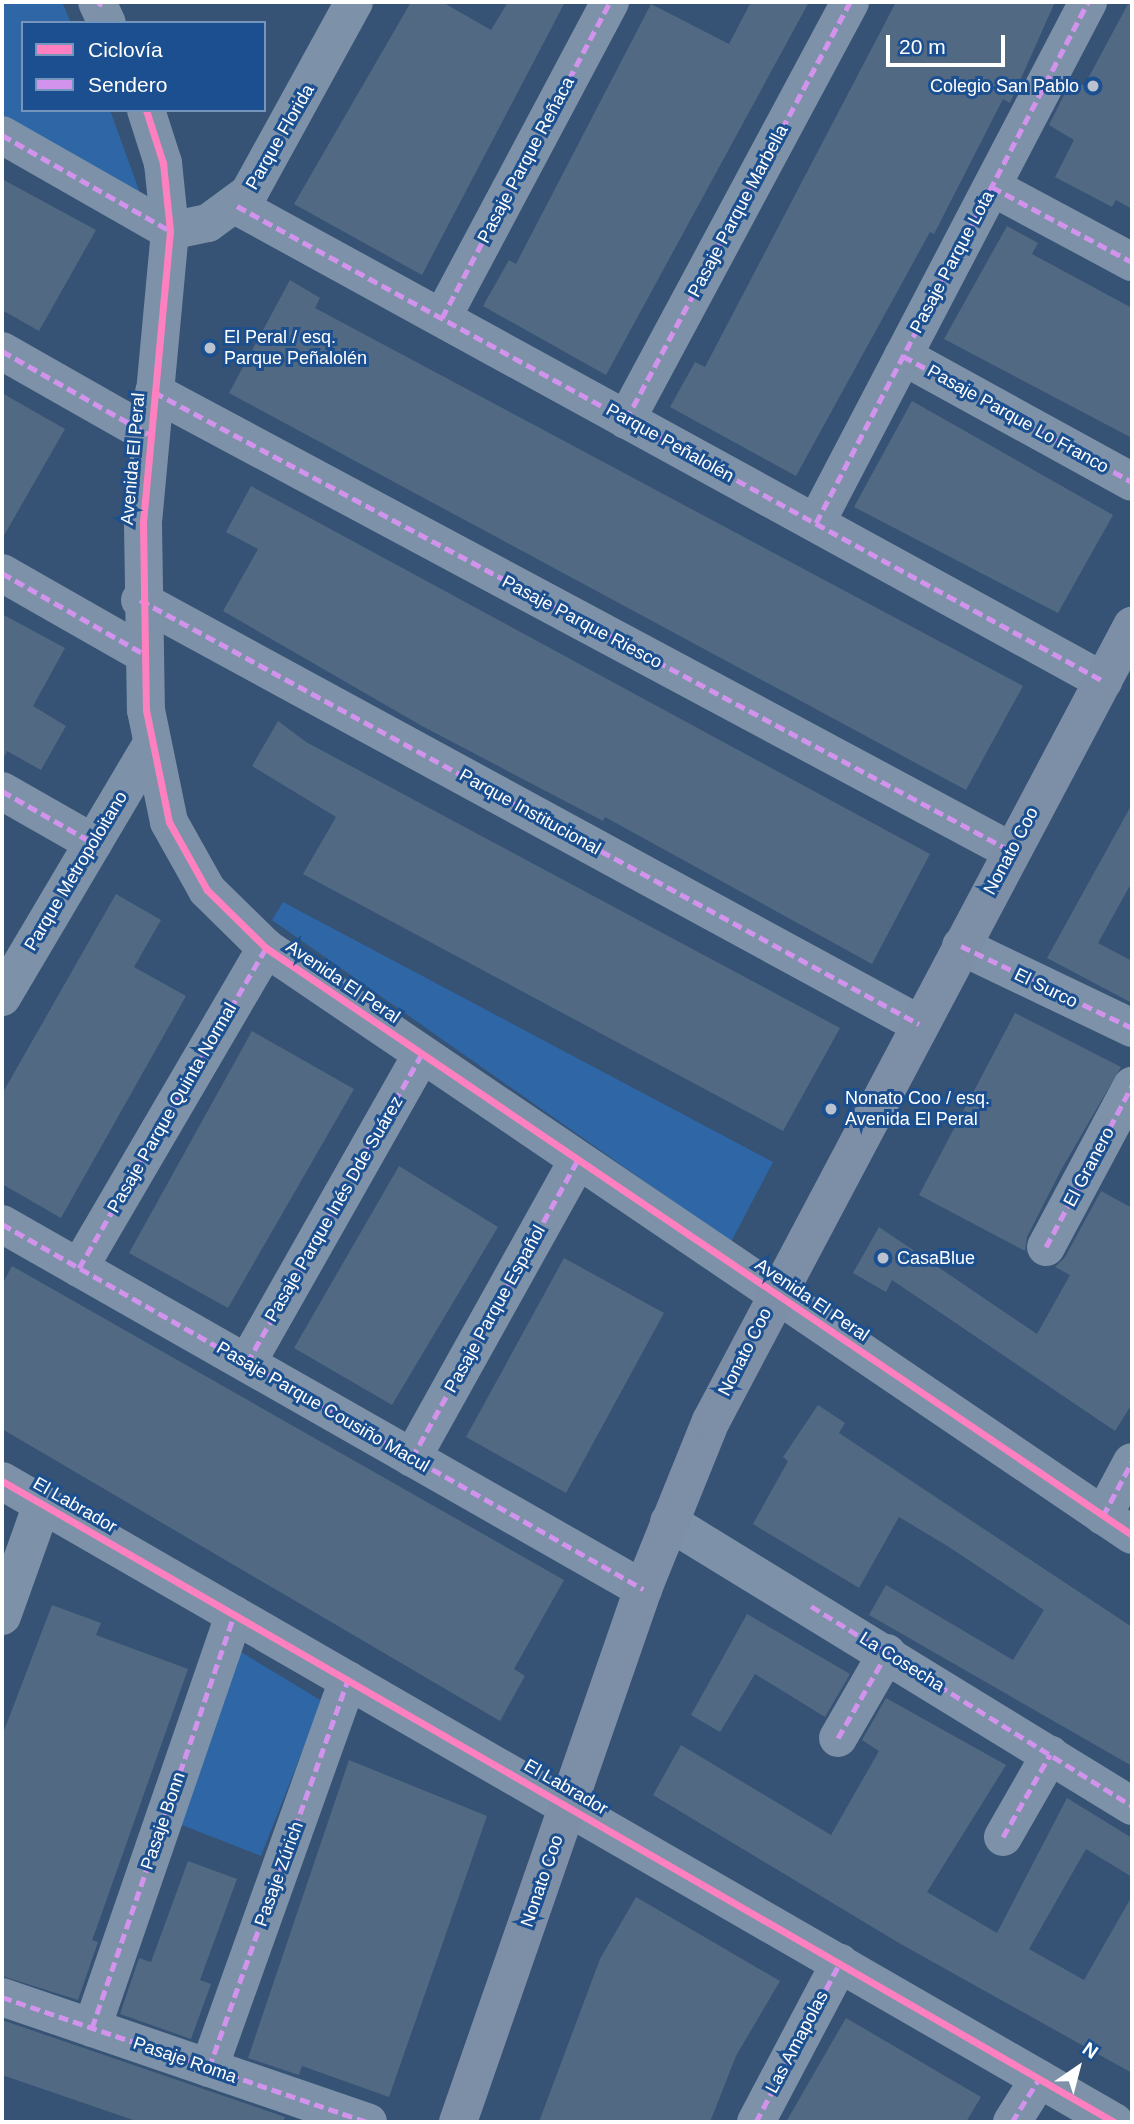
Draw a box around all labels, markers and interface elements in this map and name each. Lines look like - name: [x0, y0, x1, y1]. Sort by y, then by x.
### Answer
- legend: [21, 21, 266, 112]
- scale bar: [889, 21, 1008, 65]
- text: 20 m: [899, 35, 946, 58]
- text: Ciclovía: [88, 38, 163, 61]
- text: Sendero: [88, 73, 167, 96]
- street label: Pasaje Parque Reñaca: [473, 73, 579, 247]
- place label: Colegio San Pablo: [930, 75, 1079, 97]
- marker: Colegio San Pablo: [1085, 78, 1101, 94]
- street label: Parque Florida: [241, 80, 319, 194]
- street label: Pasaje Parque Marbella: [683, 121, 793, 301]
- street label: Pasaje Parque Lota: [905, 187, 999, 337]
- place label: El Peral / esq. Parque Peñalolén: [224, 327, 367, 370]
- marker: El Peral / esq. Parque Peñalolén: [202, 340, 218, 356]
- street label: Pasaje Parque Lo Franco: [923, 360, 1113, 478]
- street label: Avenida El Peral: [116, 392, 150, 526]
- street label: Parque Peñalolén: [602, 399, 738, 487]
- street label: Pasaje Parque Riesco: [498, 571, 666, 673]
- street label: Parque Institucional: [456, 764, 604, 860]
- street label: Parque Metropoloitano: [20, 787, 132, 955]
- street label: Nonato Coo: [979, 804, 1043, 898]
- street label: Avenida El Peral: [282, 936, 404, 1028]
- street label: El Surco: [1011, 963, 1081, 1013]
- street label: Pasaje Parque Quinta Normal: [103, 999, 241, 1217]
- place label: Nonato Coo / esq. Avenida El Peral: [845, 1088, 990, 1130]
- street label: Pasaje Parque Inés Dde Suárez: [260, 1092, 408, 1326]
- marker: Nonato Coo / esq. Avenida El Peral: [823, 1101, 839, 1117]
- street label: El Granero: [1059, 1124, 1119, 1210]
- street label: Pasaje Parque Español: [440, 1221, 550, 1397]
- place label: CasaBlue: [897, 1247, 975, 1269]
- marker: CasaBlue: [875, 1250, 891, 1266]
- street label: Avenida El Peral: [751, 1254, 873, 1346]
- street label: Nonato Coo: [714, 1304, 776, 1400]
- street label: Pasaje Parque Cousiño Macul: [213, 1337, 433, 1477]
- street label: El Labrador: [29, 1472, 121, 1538]
- street label: La Cosecha: [856, 1627, 948, 1697]
- street label: El Labrador: [520, 1754, 612, 1820]
- street label: Pasaje Bonn: [136, 1769, 190, 1873]
- street label: Pasaje Zúrich: [250, 1819, 308, 1929]
- street label: Nonato Coo: [516, 1832, 568, 1930]
- street label: Las Amapolas: [761, 1987, 833, 2097]
- street label: Pasaje Roma: [130, 2032, 240, 2088]
- north arrow: [1043, 2033, 1113, 2103]
- text: N: [1079, 2038, 1102, 2063]

